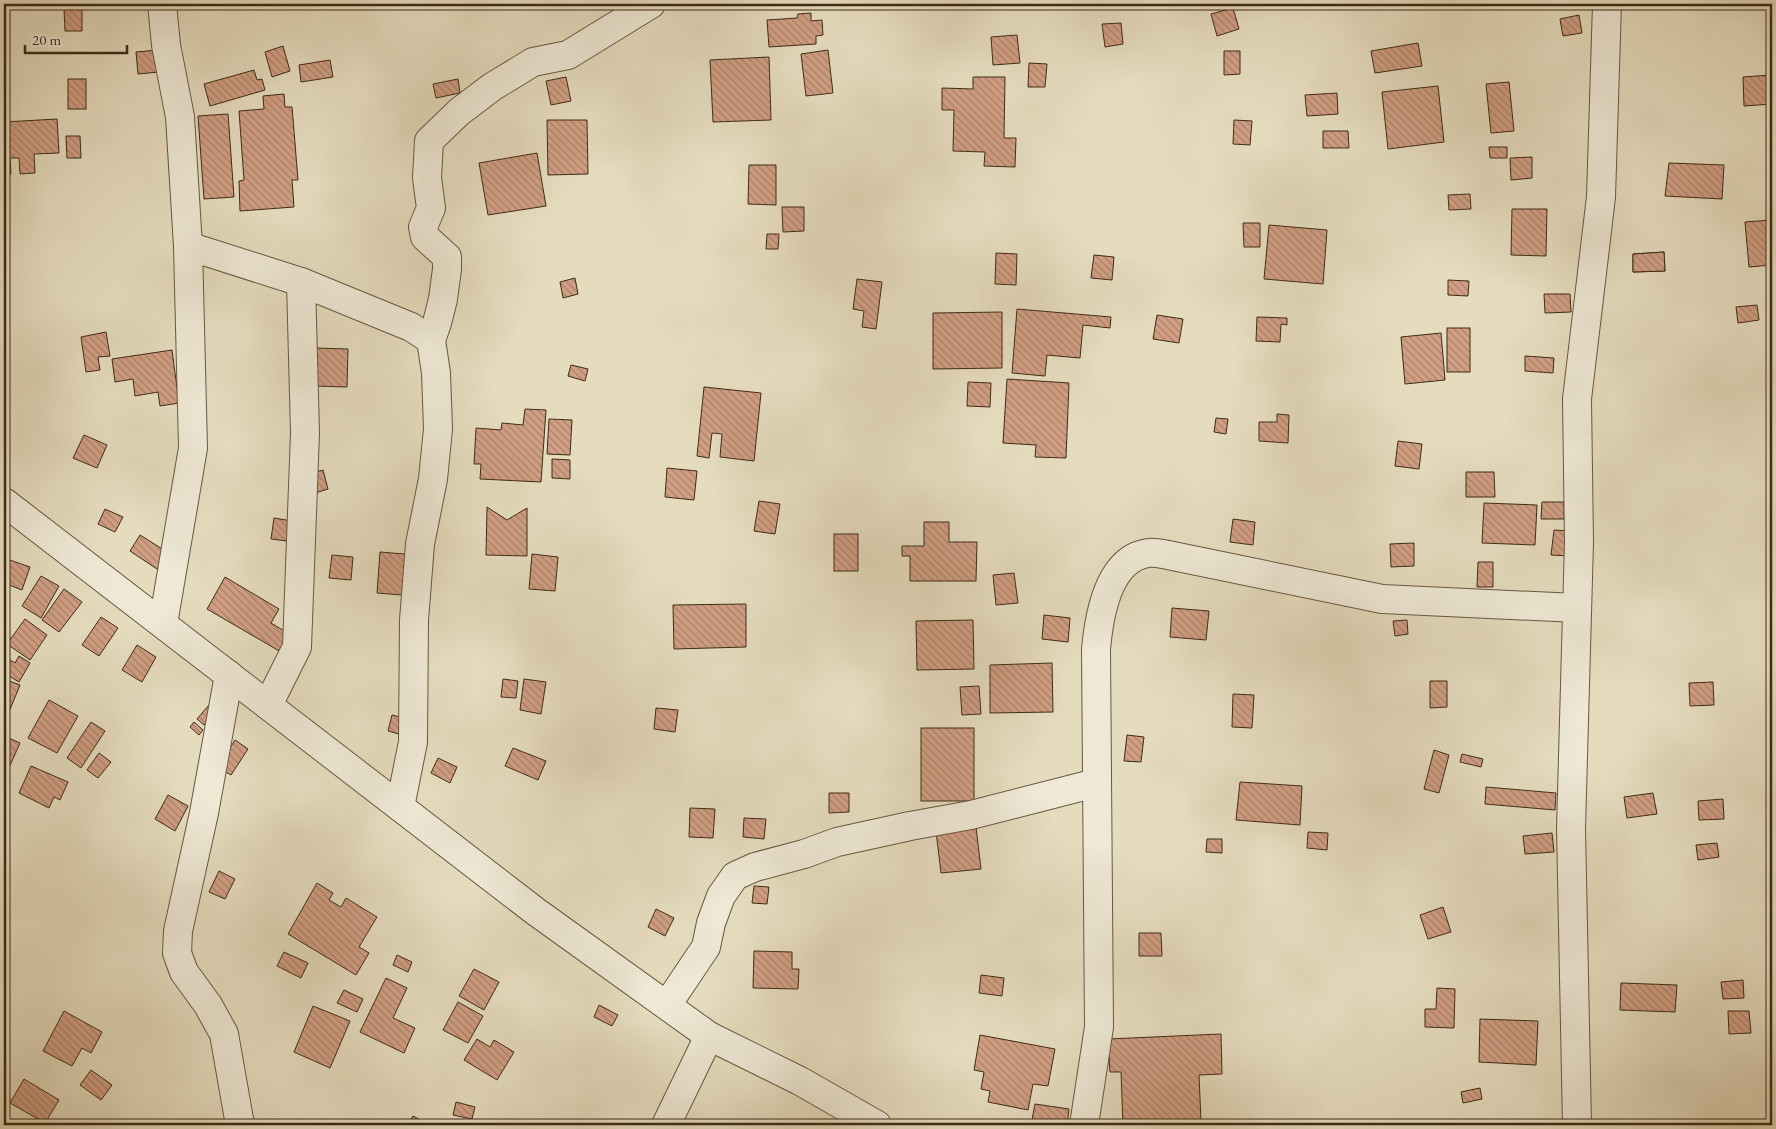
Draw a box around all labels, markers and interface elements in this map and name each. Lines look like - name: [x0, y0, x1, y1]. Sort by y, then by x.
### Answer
- scale bar: [25, 22, 128, 54]
- text: 20 m: [32, 30, 61, 49]

